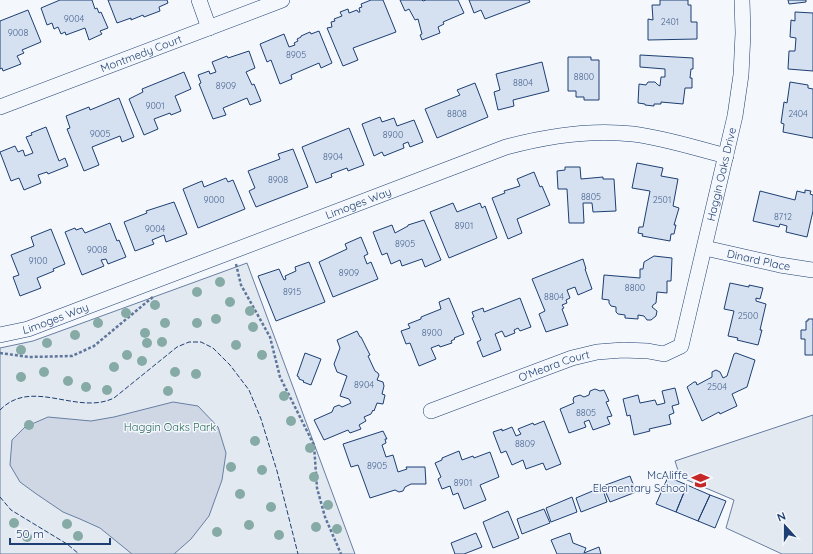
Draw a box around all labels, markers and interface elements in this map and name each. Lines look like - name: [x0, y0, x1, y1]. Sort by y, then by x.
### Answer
- house number: 9004: [64, 13, 84, 24]
- house number: 2401: [661, 16, 679, 27]
- house number: 9008: [8, 27, 28, 38]
- street label: Montmedy Court: [98, 32, 184, 75]
- house number: 8905: [286, 49, 306, 60]
- house number: 8800: [574, 71, 594, 82]
- house number: 8804: [513, 77, 533, 88]
- house number: 8909: [216, 80, 236, 91]
- house number: 9001: [145, 100, 165, 111]
- house number: 8808: [447, 108, 467, 119]
- house number: 2404: [788, 108, 808, 119]
- street label: Haggin Oaks Drive: [704, 126, 739, 222]
- house number: 9005: [90, 128, 110, 139]
- house number: 8900: [383, 129, 403, 140]
- house number: 8904: [323, 151, 343, 162]
- house number: 8908: [268, 174, 288, 185]
- street label: Limoges Way: [323, 184, 393, 222]
- house number: 8805: [581, 191, 601, 202]
- house number: 9000: [203, 194, 225, 205]
- house number: 2501: [653, 194, 671, 205]
- house number: 8712: [774, 211, 792, 222]
- house number: 8901: [455, 220, 473, 231]
- house number: 9004: [145, 223, 165, 234]
- house number: 8905: [395, 238, 415, 249]
- house number: 9008: [87, 244, 107, 255]
- street label: Dinard Place: [726, 246, 791, 273]
- house number: 9100: [28, 255, 48, 266]
- house number: 8909: [339, 267, 359, 278]
- house number: 8800: [625, 282, 645, 293]
- house number: 8915: [283, 286, 301, 297]
- house number: 8804: [544, 291, 564, 302]
- street label: Limoges Way: [21, 300, 90, 337]
- house number: 2500: [738, 310, 758, 321]
- house number: 8900: [422, 327, 442, 338]
- street label: O'Meara Court: [516, 347, 591, 385]
- house number: 8904: [354, 379, 374, 390]
- house number: 2504: [707, 381, 727, 392]
- house number: 8805: [576, 407, 596, 418]
- park label: Haggin Oaks Park: [124, 420, 216, 434]
- house number: 8809: [515, 438, 535, 449]
- house number: 8905: [367, 460, 387, 471]
- place label: McAliffe Elementary School: [593, 468, 688, 495]
- school or university icon: McAliffe Elementary School: [691, 471, 711, 491]
- house number: 8901: [454, 477, 472, 488]
- north arrow: [765, 506, 805, 546]
- text: N: [775, 509, 788, 525]
- scale bar: [10, 520, 110, 546]
- text: 50 m: [16, 526, 44, 541]

